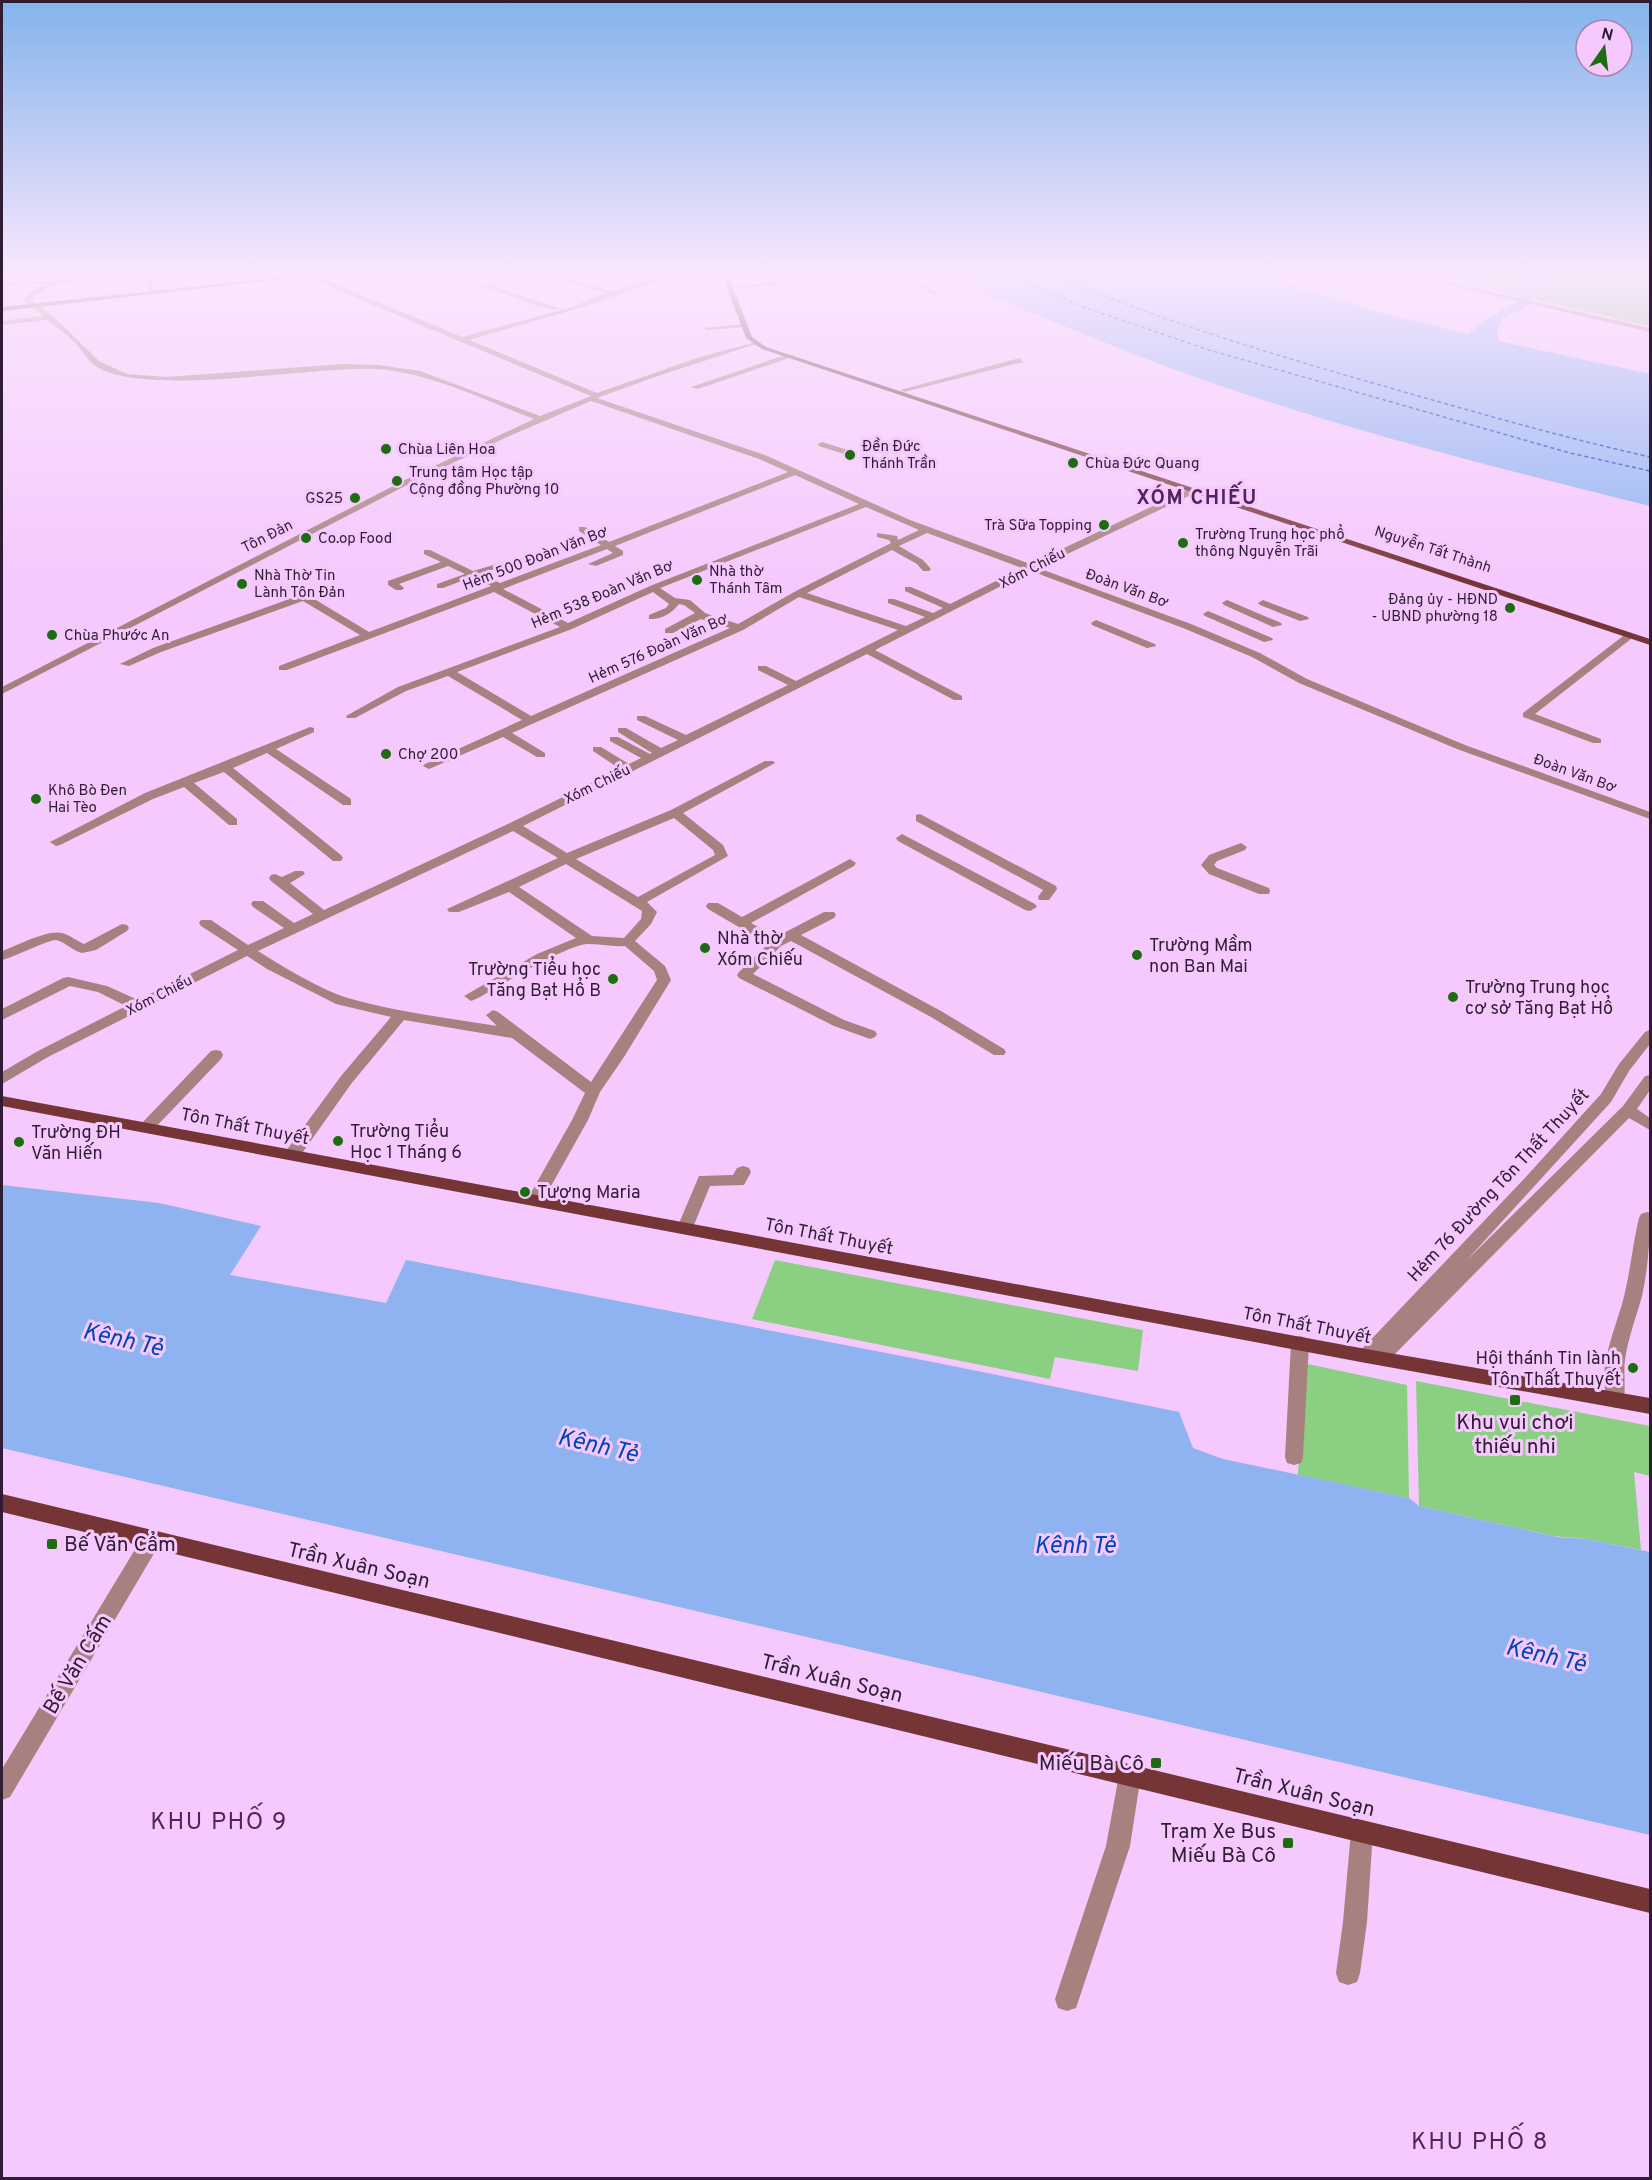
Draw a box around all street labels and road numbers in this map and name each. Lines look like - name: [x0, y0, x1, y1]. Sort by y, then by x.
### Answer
- street label: Tôn Đản: [239, 516, 296, 558]
- street label: Nguyễn Tất Thành: [1372, 521, 1494, 578]
- street label: Hẻm 500 Đoàn Văn Bơ: [460, 523, 611, 596]
- street label: Xóm Chiếu: [996, 544, 1069, 594]
- street label: Hẻm 538 Đoàn Văn Bơ: [529, 557, 677, 634]
- street label: Đoàn Văn Bơ: [1082, 566, 1170, 613]
- street label: Hẻm 576 Đoàn Văn Bơ: [586, 610, 731, 689]
- street label: Đoàn Văn Bơ: [1530, 751, 1618, 798]
- street label: Xóm Chiếu: [561, 760, 634, 810]
- street label: Xóm Chiếu: [123, 971, 196, 1021]
- street label: Hẻm 76 Đường Tôn Thất Thuyết: [1403, 1084, 1595, 1288]
- street label: Tôn Thất Thuyết: [178, 1103, 311, 1151]
- street label: Tôn Thất Thuyết: [762, 1213, 895, 1261]
- street label: Tôn Thất Thuyết: [1240, 1302, 1373, 1350]
- street label: Trần Xuân Soạn: [285, 1537, 433, 1596]
- street label: Bế Văn Cấm: [38, 1610, 119, 1720]
- street label: Trần Xuân Soạn: [758, 1649, 905, 1710]
- street label: Trần Xuân Soạn: [1230, 1763, 1377, 1824]

